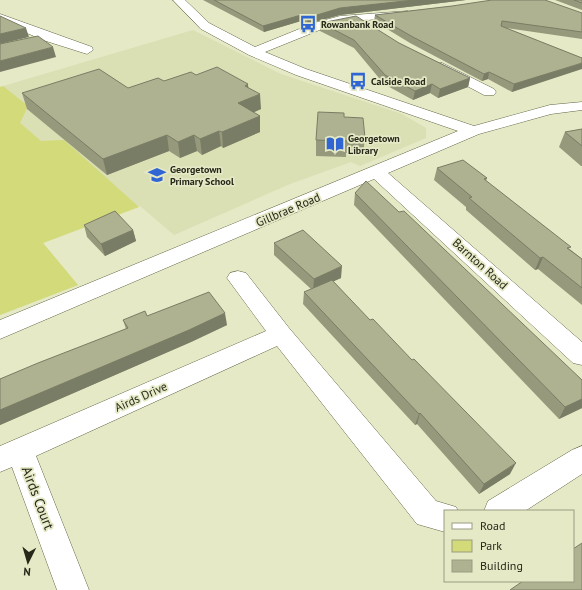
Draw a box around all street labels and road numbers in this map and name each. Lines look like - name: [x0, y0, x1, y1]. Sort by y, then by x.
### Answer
- street label: Gillbrae Road: [253, 189, 322, 230]
- street label: Barnton Road: [450, 235, 511, 292]
- street label: Airds Drive: [112, 378, 169, 415]
- street label: Airds Court: [18, 464, 58, 532]

